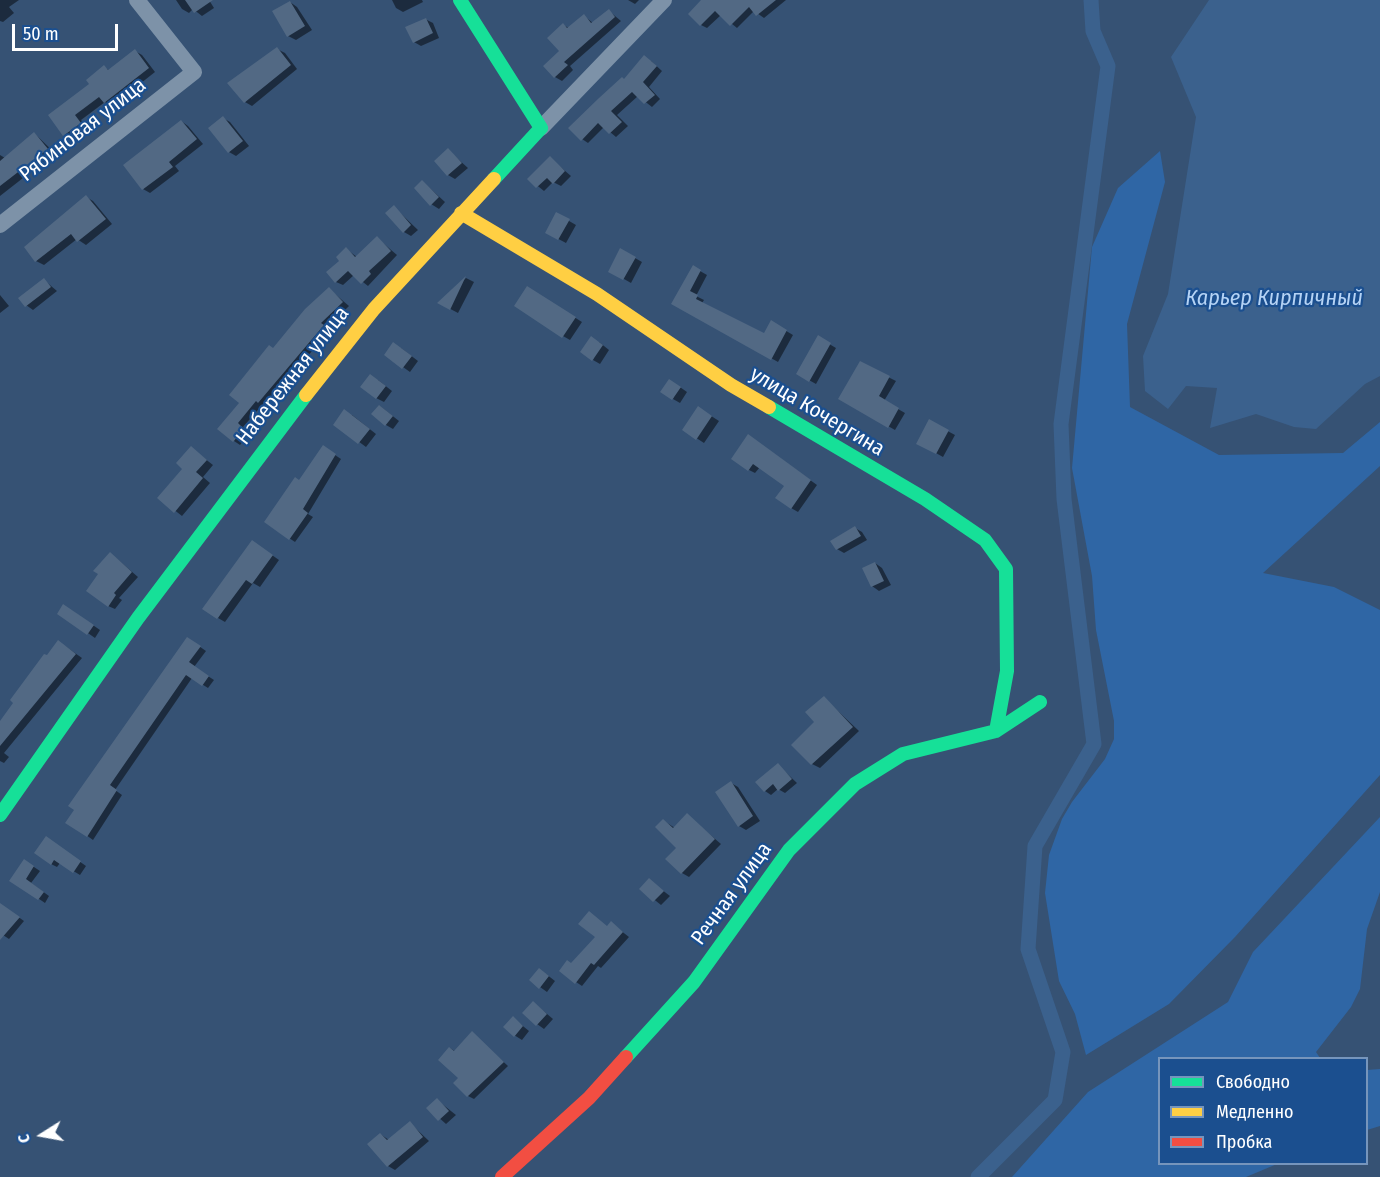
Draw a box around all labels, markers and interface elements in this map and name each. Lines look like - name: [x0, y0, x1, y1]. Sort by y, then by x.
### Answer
- scale bar: [15, 12, 122, 50]
- text: 50 m: [23, 23, 59, 45]
- street label: Рябиновая улица: [15, 73, 151, 187]
- water label: Карьер Кирпичный: [1185, 286, 1363, 312]
- street label: Набережная улица: [231, 302, 355, 450]
- street label: улица Кочергина: [745, 362, 889, 462]
- street label: Речная улица: [686, 838, 778, 950]
- legend: [1158, 1057, 1368, 1165]
- text: Свободно: [1216, 1071, 1290, 1093]
- text: Медленно: [1216, 1101, 1294, 1123]
- north arrow: [12, 1105, 72, 1165]
- text: Пробка: [1216, 1131, 1272, 1153]
- text: С: [14, 1133, 34, 1144]

